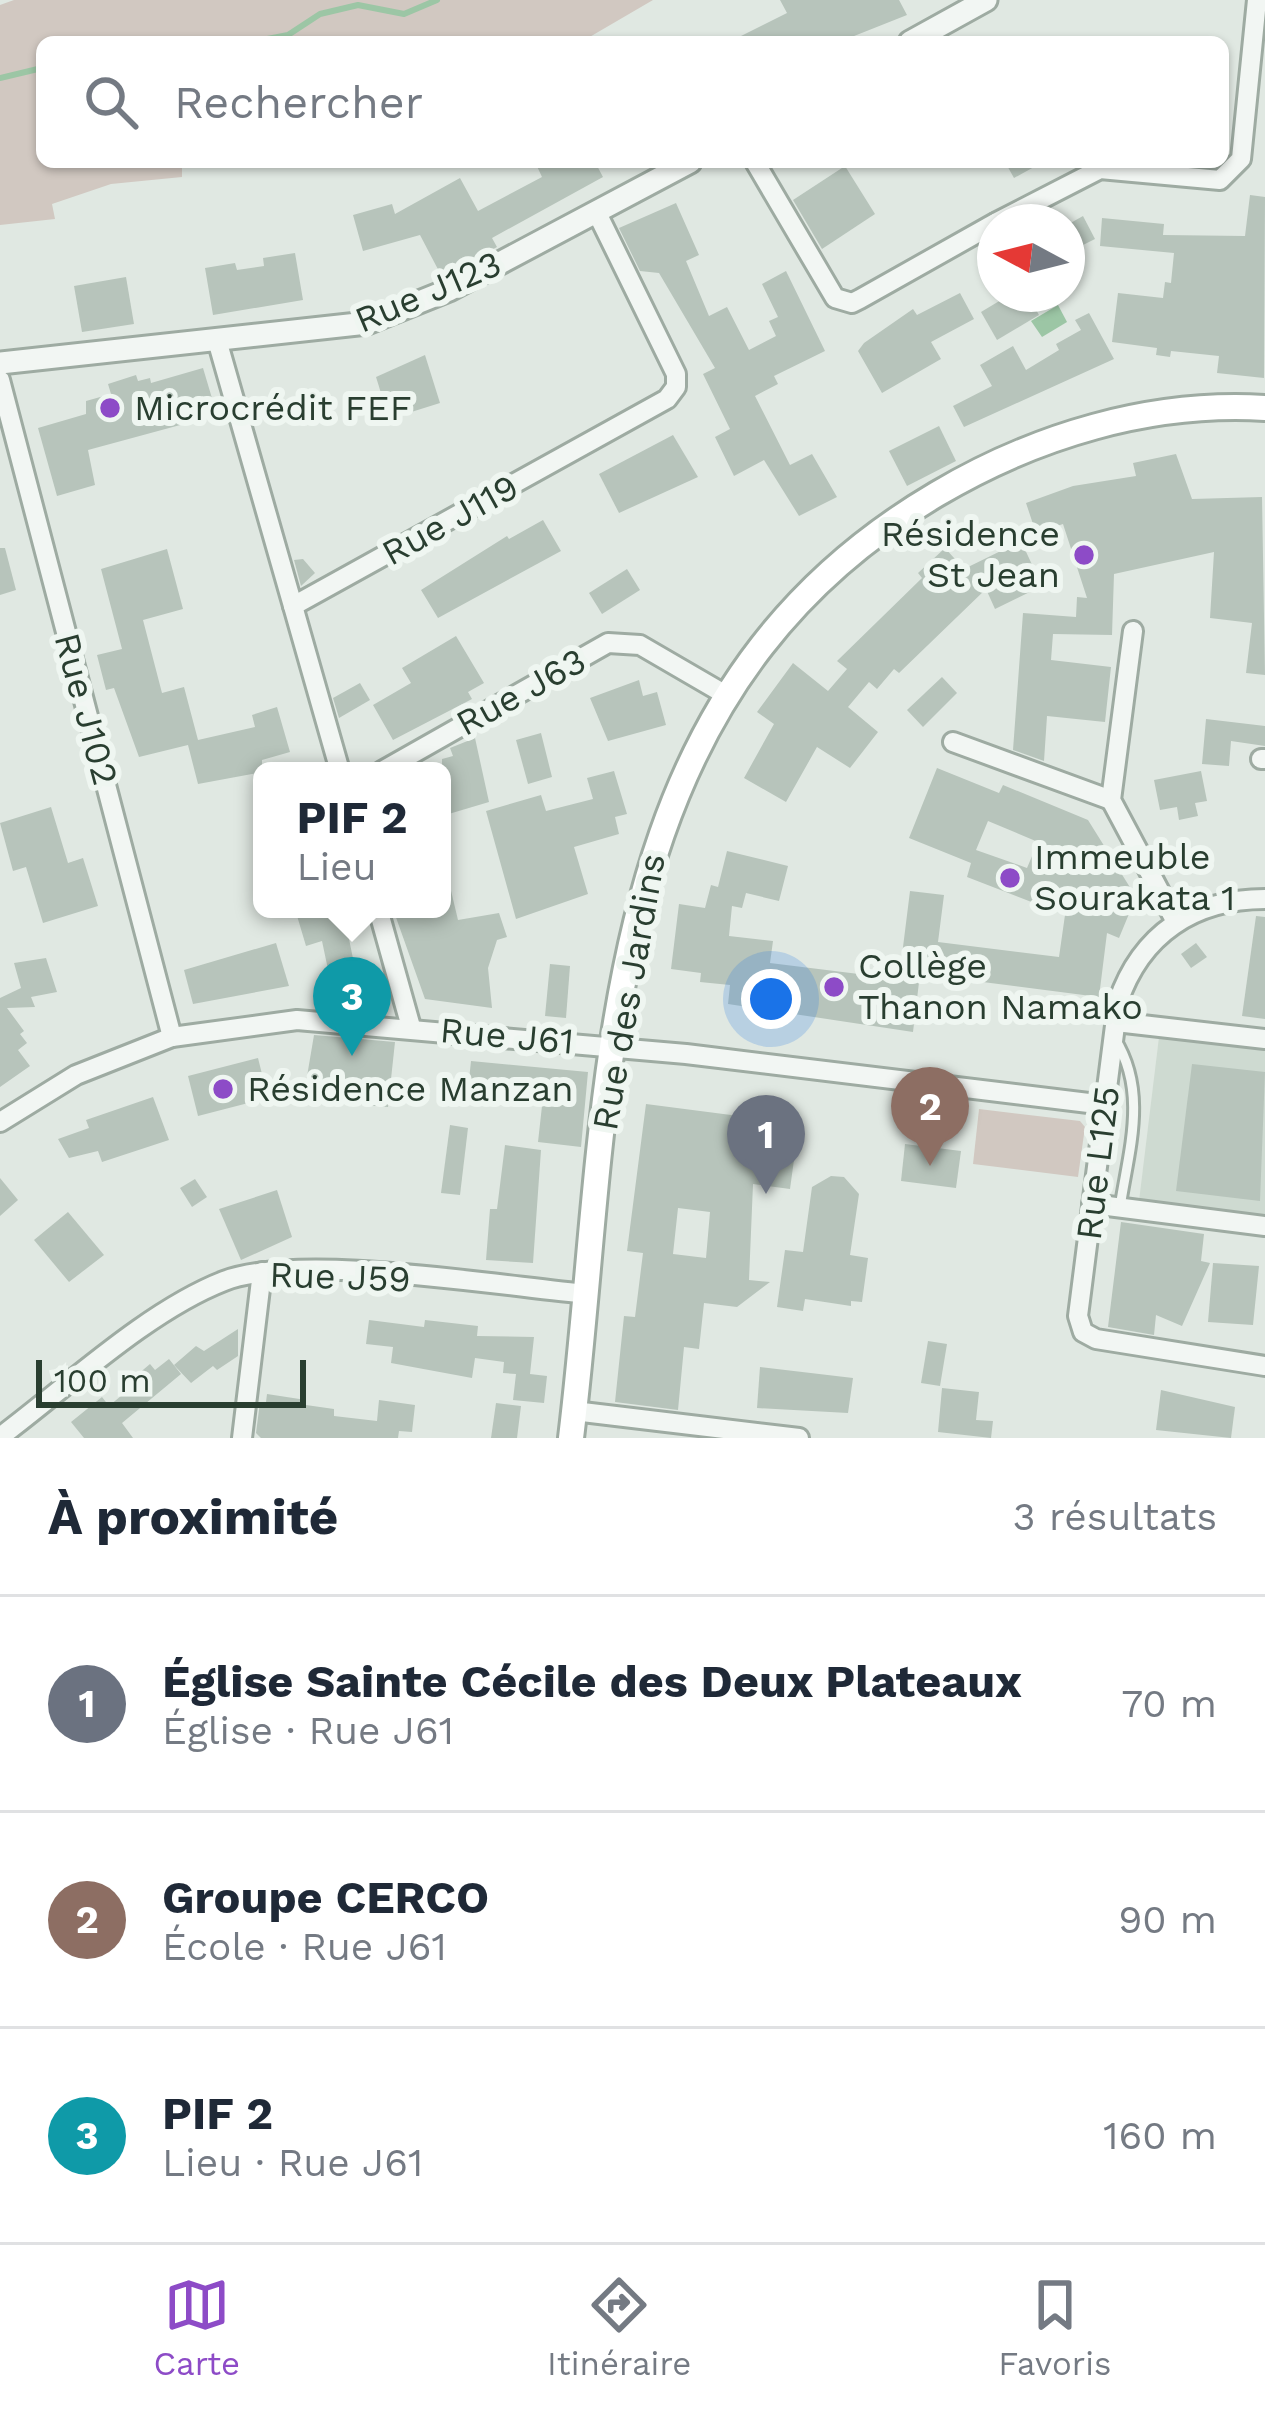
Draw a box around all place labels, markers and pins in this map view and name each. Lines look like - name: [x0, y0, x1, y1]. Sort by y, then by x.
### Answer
- place label: Microcrédit FEF: [134, 387, 412, 429]
- marker: Microcrédit FEF: [97, 395, 123, 421]
- place label: Résidence St Jean: [881, 513, 1060, 596]
- marker: Résidence St Jean: [1071, 542, 1097, 568]
- place label: Immeuble Sourakata 1: [1034, 836, 1235, 919]
- marker: Immeuble Sourakata 1: [997, 865, 1023, 891]
- place label: Collège Thanon Namako: [858, 945, 1143, 1028]
- pin: 3: [313, 957, 391, 1056]
- marker: Collège Thanon Namako: [821, 974, 847, 1000]
- pin: 2: [891, 1067, 969, 1166]
- place label: Résidence Manzan: [247, 1068, 574, 1110]
- marker: Résidence Manzan: [210, 1076, 236, 1102]
- pin: 1: [727, 1095, 805, 1194]

